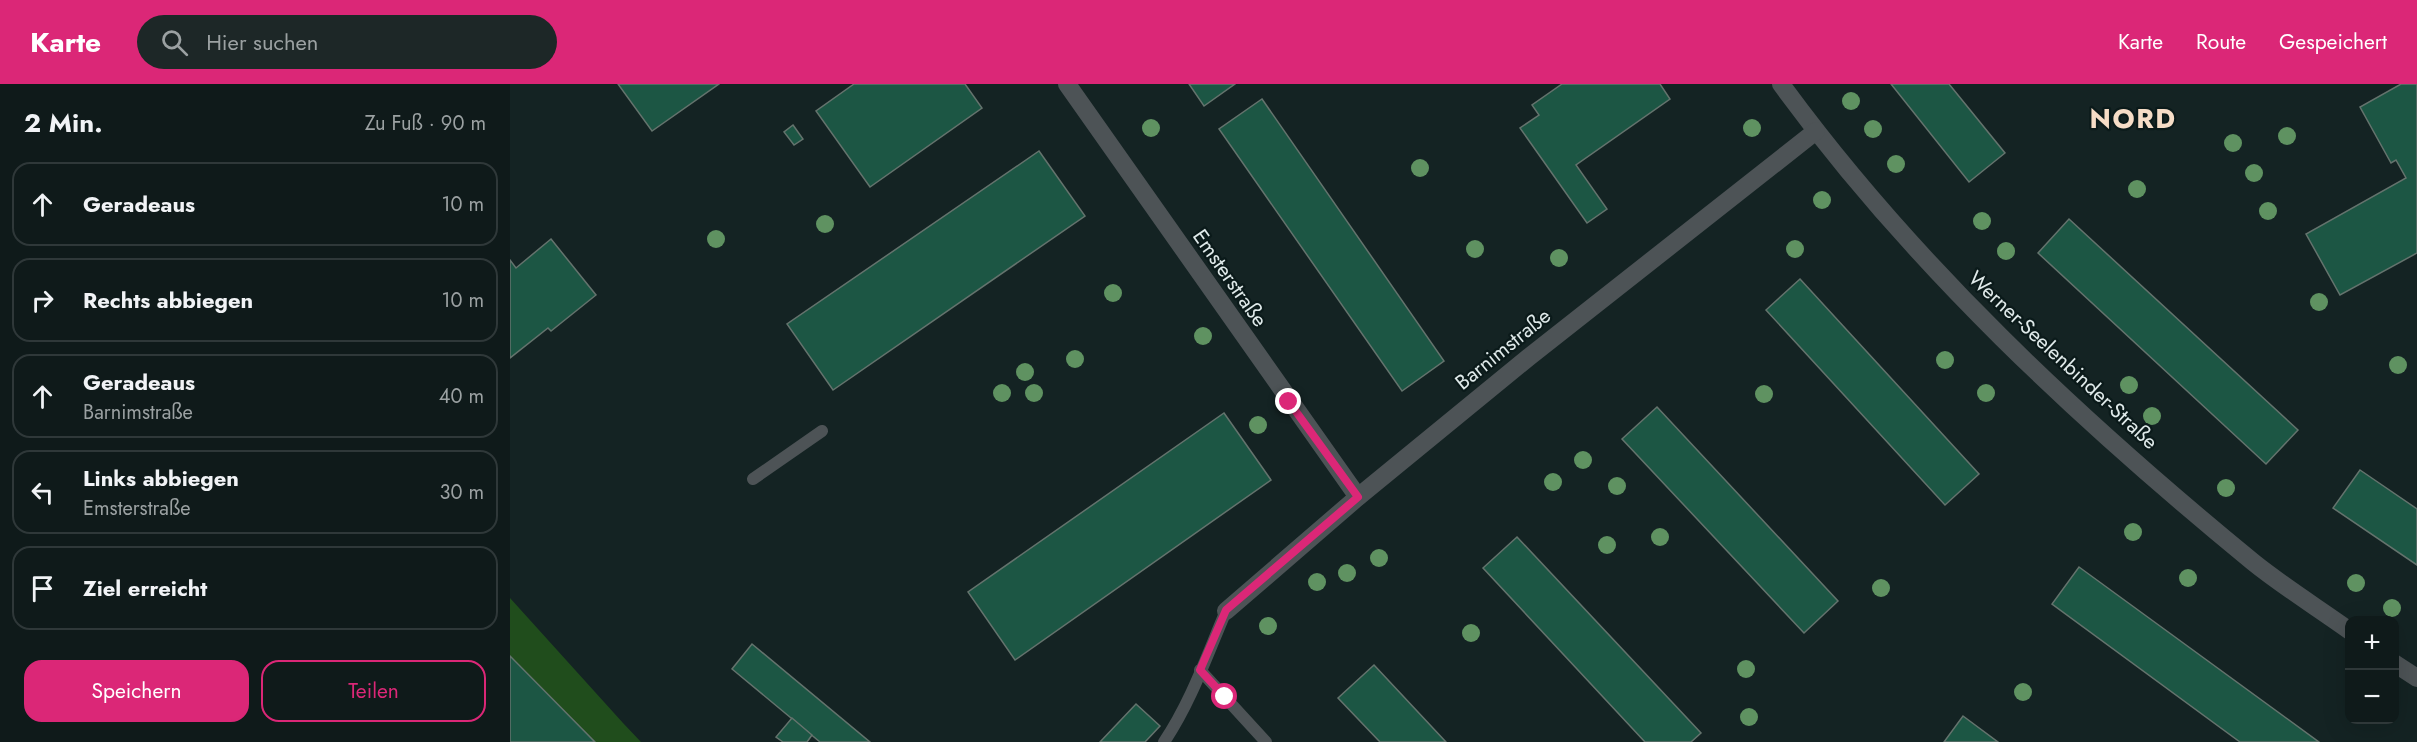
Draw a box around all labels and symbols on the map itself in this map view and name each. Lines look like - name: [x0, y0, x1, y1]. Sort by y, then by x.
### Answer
- district label: NORD: [2090, 99, 2176, 138]
- street label: Emsterstraße: [1185, 223, 1275, 333]
- street label: Werner-Seelenbinder-Straße: [1961, 264, 2165, 456]
- street label: Barnimstraße: [1449, 301, 1557, 397]
- route end: [1275, 388, 1301, 414]
- route start: [1211, 683, 1237, 709]

